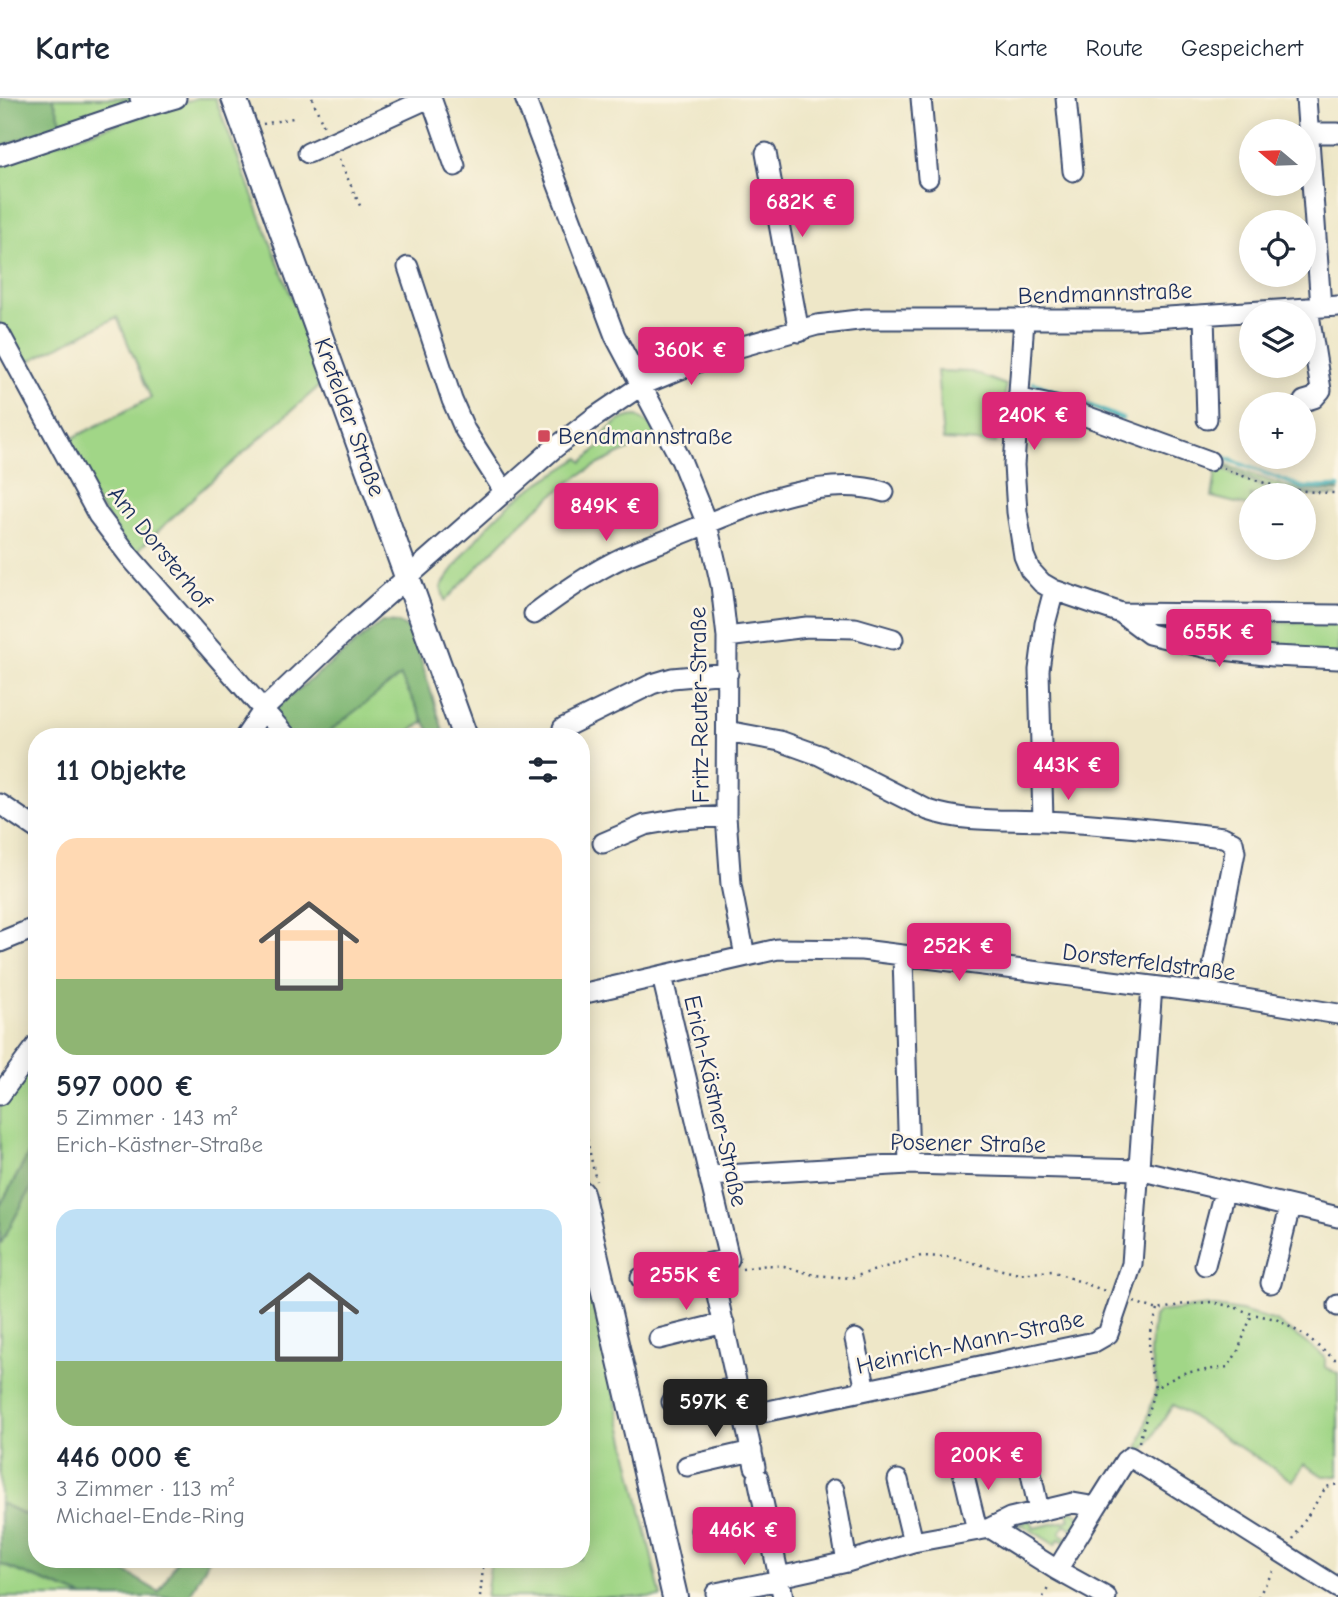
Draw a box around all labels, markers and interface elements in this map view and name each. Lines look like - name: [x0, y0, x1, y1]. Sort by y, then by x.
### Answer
- text: Karte: [35, 29, 110, 67]
- text: Karte: [994, 34, 1048, 62]
- text: Route: [1086, 34, 1143, 62]
- text: Gespeichert: [1181, 34, 1303, 62]
- north arrow: [1239, 119, 1316, 196]
- map controls: [1239, 119, 1316, 560]
- pin: 682K €: [745, 180, 859, 239]
- text: 682K €: [766, 188, 838, 215]
- button: locate: [1239, 210, 1316, 287]
- street label: Bendmannstraße: [1017, 276, 1193, 310]
- button: layers: [1239, 301, 1316, 378]
- pin: 360K €: [634, 328, 748, 387]
- street label: Krefelder Straße: [308, 334, 392, 500]
- text: 360K €: [654, 336, 728, 363]
- pin: 240K €: [977, 392, 1091, 452]
- button: +: [1239, 392, 1316, 469]
- text: 240K €: [998, 401, 1070, 428]
- place label: Bendmannstraße: [558, 422, 733, 450]
- marker: Bendmannstraße: [536, 428, 552, 444]
- street label: Am Dorsterhof: [102, 480, 219, 615]
- button: −: [1239, 483, 1316, 560]
- pin: 849K €: [549, 484, 663, 543]
- text: 849K €: [570, 492, 642, 519]
- street label: Fritz-Reuter-Straße: [683, 606, 715, 804]
- pin: 655K €: [1162, 610, 1276, 669]
- text: 655K €: [1182, 618, 1256, 645]
- pin: 443K €: [1011, 742, 1125, 802]
- icon: filters: [524, 751, 562, 789]
- text: 443K €: [1033, 751, 1103, 778]
- text: 11 Objekte: [56, 753, 186, 788]
- icon: home: [246, 883, 372, 1009]
- pin: 252K €: [902, 924, 1016, 983]
- text: 252K €: [923, 932, 995, 959]
- street label: Dorsterfeldstraße: [1061, 937, 1237, 987]
- street label: Erich-Kästner-Straße: [678, 993, 754, 1209]
- text: 597 000 €: [56, 1069, 195, 1104]
- text: 5 Zimmer · 143 m²: [56, 1104, 237, 1131]
- street label: Posener Straße: [890, 1128, 1046, 1158]
- text: Erich-Kästner-Straße: [56, 1131, 263, 1158]
- pin: 255K €: [629, 1252, 743, 1312]
- icon: home: [246, 1254, 372, 1380]
- text: 255K €: [650, 1261, 722, 1288]
- street label: Heinrich-Mann-Straße: [854, 1304, 1086, 1380]
- pin: 597K €: [658, 1380, 772, 1439]
- text: 597K €: [679, 1388, 751, 1415]
- pin: 200K €: [931, 1432, 1045, 1492]
- text: 446 000 €: [56, 1440, 193, 1475]
- text: 200K €: [951, 1441, 1025, 1468]
- text: 3 Zimmer · 113 m²: [56, 1475, 234, 1502]
- text: Michael-Ende-Ring: [56, 1502, 245, 1529]
- pin: 446K €: [687, 1508, 801, 1567]
- text: 446K €: [709, 1516, 779, 1543]

